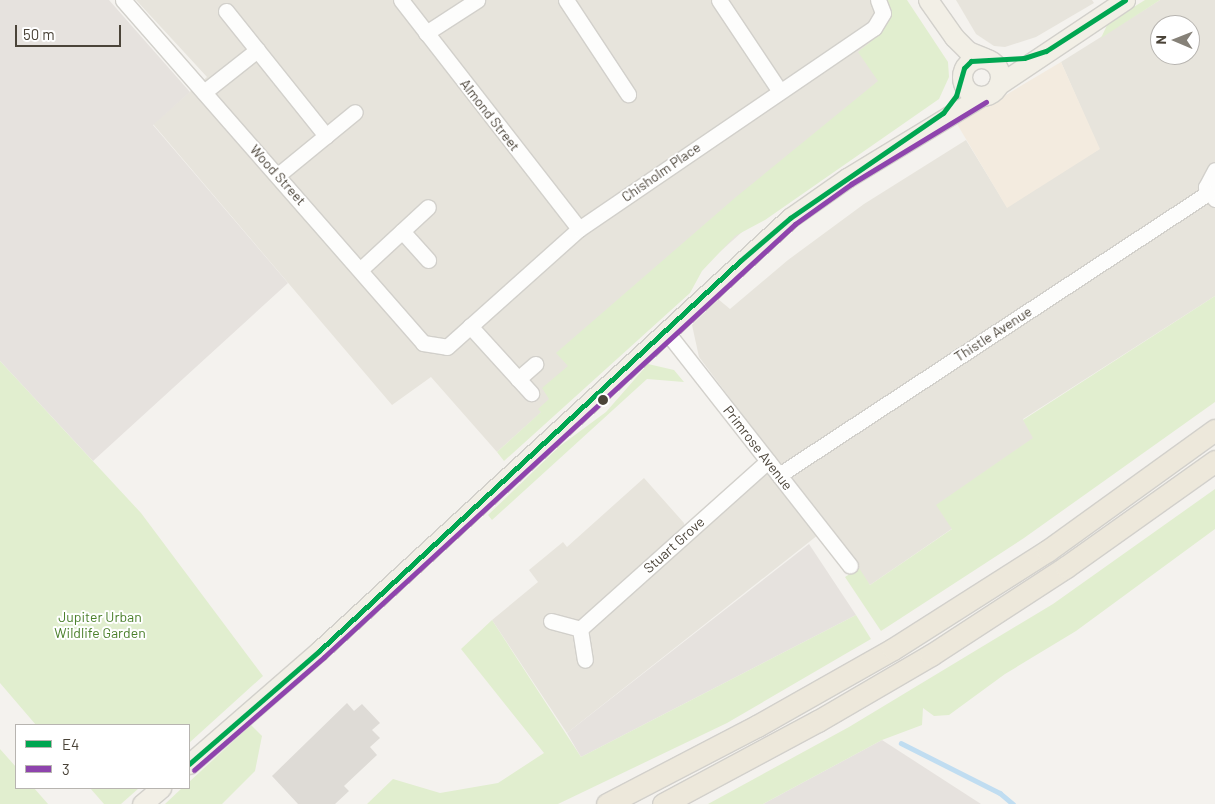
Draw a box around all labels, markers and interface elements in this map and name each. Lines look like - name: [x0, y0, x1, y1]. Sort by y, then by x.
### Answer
- scale bar: [18, 15, 124, 47]
- north arrow: [1150, 15, 1200, 65]
- text: 50 m: [23, 25, 55, 43]
- text: N: [1152, 35, 1169, 45]
- street label: Almond Street: [457, 76, 523, 154]
- street label: Chisholm Place: [618, 139, 704, 205]
- street label: Wood Street: [246, 141, 310, 209]
- street label: Thistle Avenue: [951, 303, 1035, 365]
- unlabelled marker: [598, 395, 608, 405]
- street label: Primrose Avenue: [720, 402, 796, 494]
- street label: Stuart Grove: [640, 513, 708, 577]
- park label: Jupiter Urban Wildlife Garden: [54, 609, 146, 642]
- legend: [15, 724, 190, 789]
- text: E4: [62, 735, 79, 753]
- text: 3: [62, 760, 70, 778]

